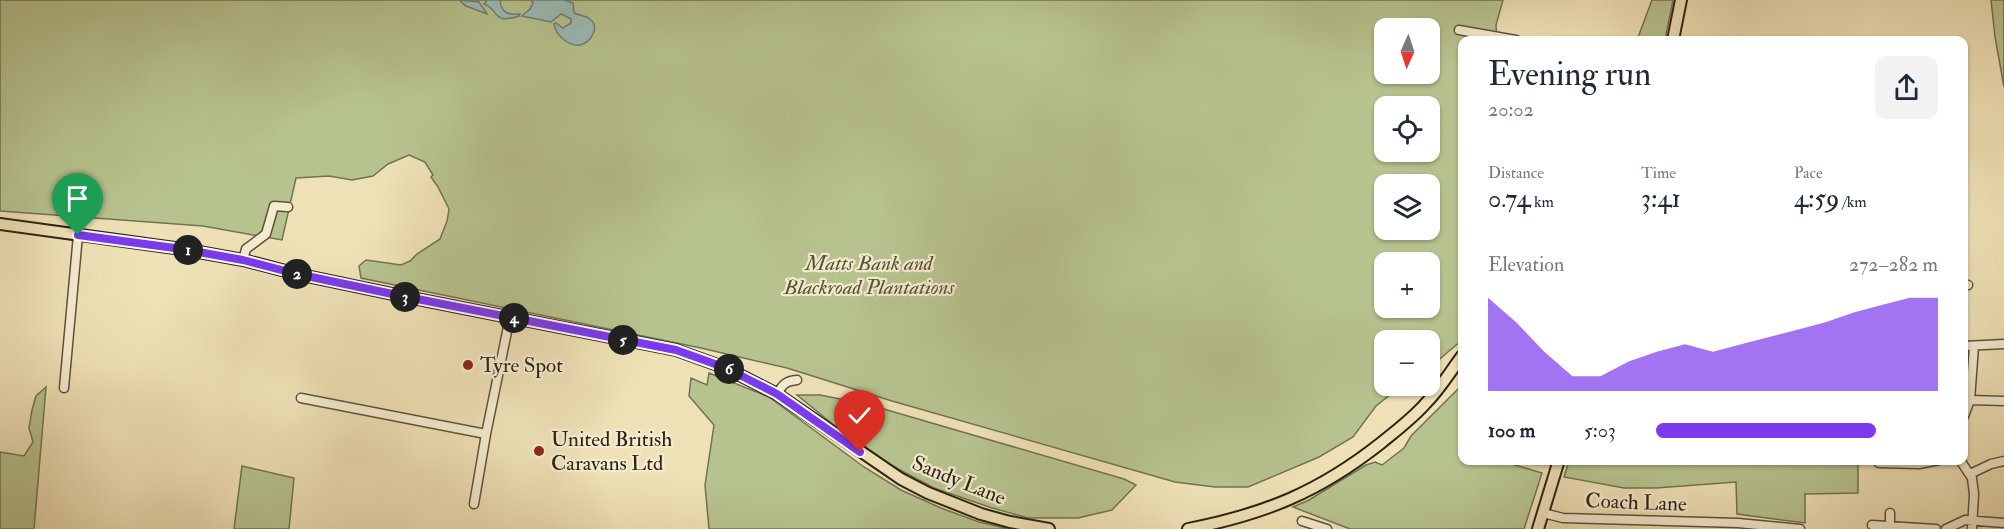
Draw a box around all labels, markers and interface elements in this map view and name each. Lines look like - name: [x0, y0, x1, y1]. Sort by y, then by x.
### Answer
- north arrow: [1374, 18, 1440, 84]
- map controls: [1374, 18, 1440, 396]
- text: Evening run: [1488, 54, 1651, 95]
- button: share: [1875, 56, 1938, 119]
- button: locate: [1374, 96, 1440, 162]
- text: 20:02: [1488, 97, 1534, 122]
- text: Distance: [1488, 163, 1544, 183]
- text: Time: [1641, 163, 1676, 183]
- text: Pace: [1794, 163, 1823, 183]
- pin: [52, 173, 103, 235]
- button: layers: [1374, 174, 1440, 240]
- icon: arrive: [61, 182, 94, 215]
- text: 0.74: [1488, 183, 1531, 215]
- text: 3:41: [1641, 183, 1681, 215]
- text: 4:59: [1794, 183, 1839, 215]
- text: km: [1531, 192, 1554, 212]
- text: /km: [1839, 192, 1867, 212]
- pin: 1: [173, 235, 203, 265]
- text: 1: [185, 240, 191, 260]
- park label: Matts Bank and Blackroad Plantations: [783, 250, 955, 301]
- button: +: [1374, 252, 1440, 318]
- text: Elevation: [1488, 252, 1564, 277]
- text: 272–282 m: [1849, 252, 1938, 277]
- pin: 2: [282, 259, 312, 289]
- text: 2: [293, 264, 301, 284]
- pin: 3: [390, 282, 420, 312]
- text: 3: [402, 287, 408, 307]
- pin: 4: [499, 303, 529, 333]
- text: 4: [510, 308, 518, 328]
- pin: 5: [608, 325, 638, 355]
- text: 5: [619, 330, 627, 350]
- button: −: [1374, 330, 1440, 396]
- place label: Tyre Spot: [480, 352, 563, 379]
- pin: 6: [714, 354, 744, 384]
- marker: Tyre Spot: [461, 358, 475, 372]
- text: 6: [725, 359, 733, 379]
- pin: [834, 390, 885, 452]
- icon: check: [843, 399, 876, 432]
- text: 100 m: [1488, 418, 1535, 443]
- text: 5:03: [1584, 418, 1616, 443]
- place label: United British Caravans Ltd: [551, 426, 672, 477]
- marker: United British Caravans Ltd: [532, 444, 546, 458]
- street label: Sandy Lane: [908, 449, 1010, 512]
- street label: Coach Lane: [1585, 487, 1687, 518]

